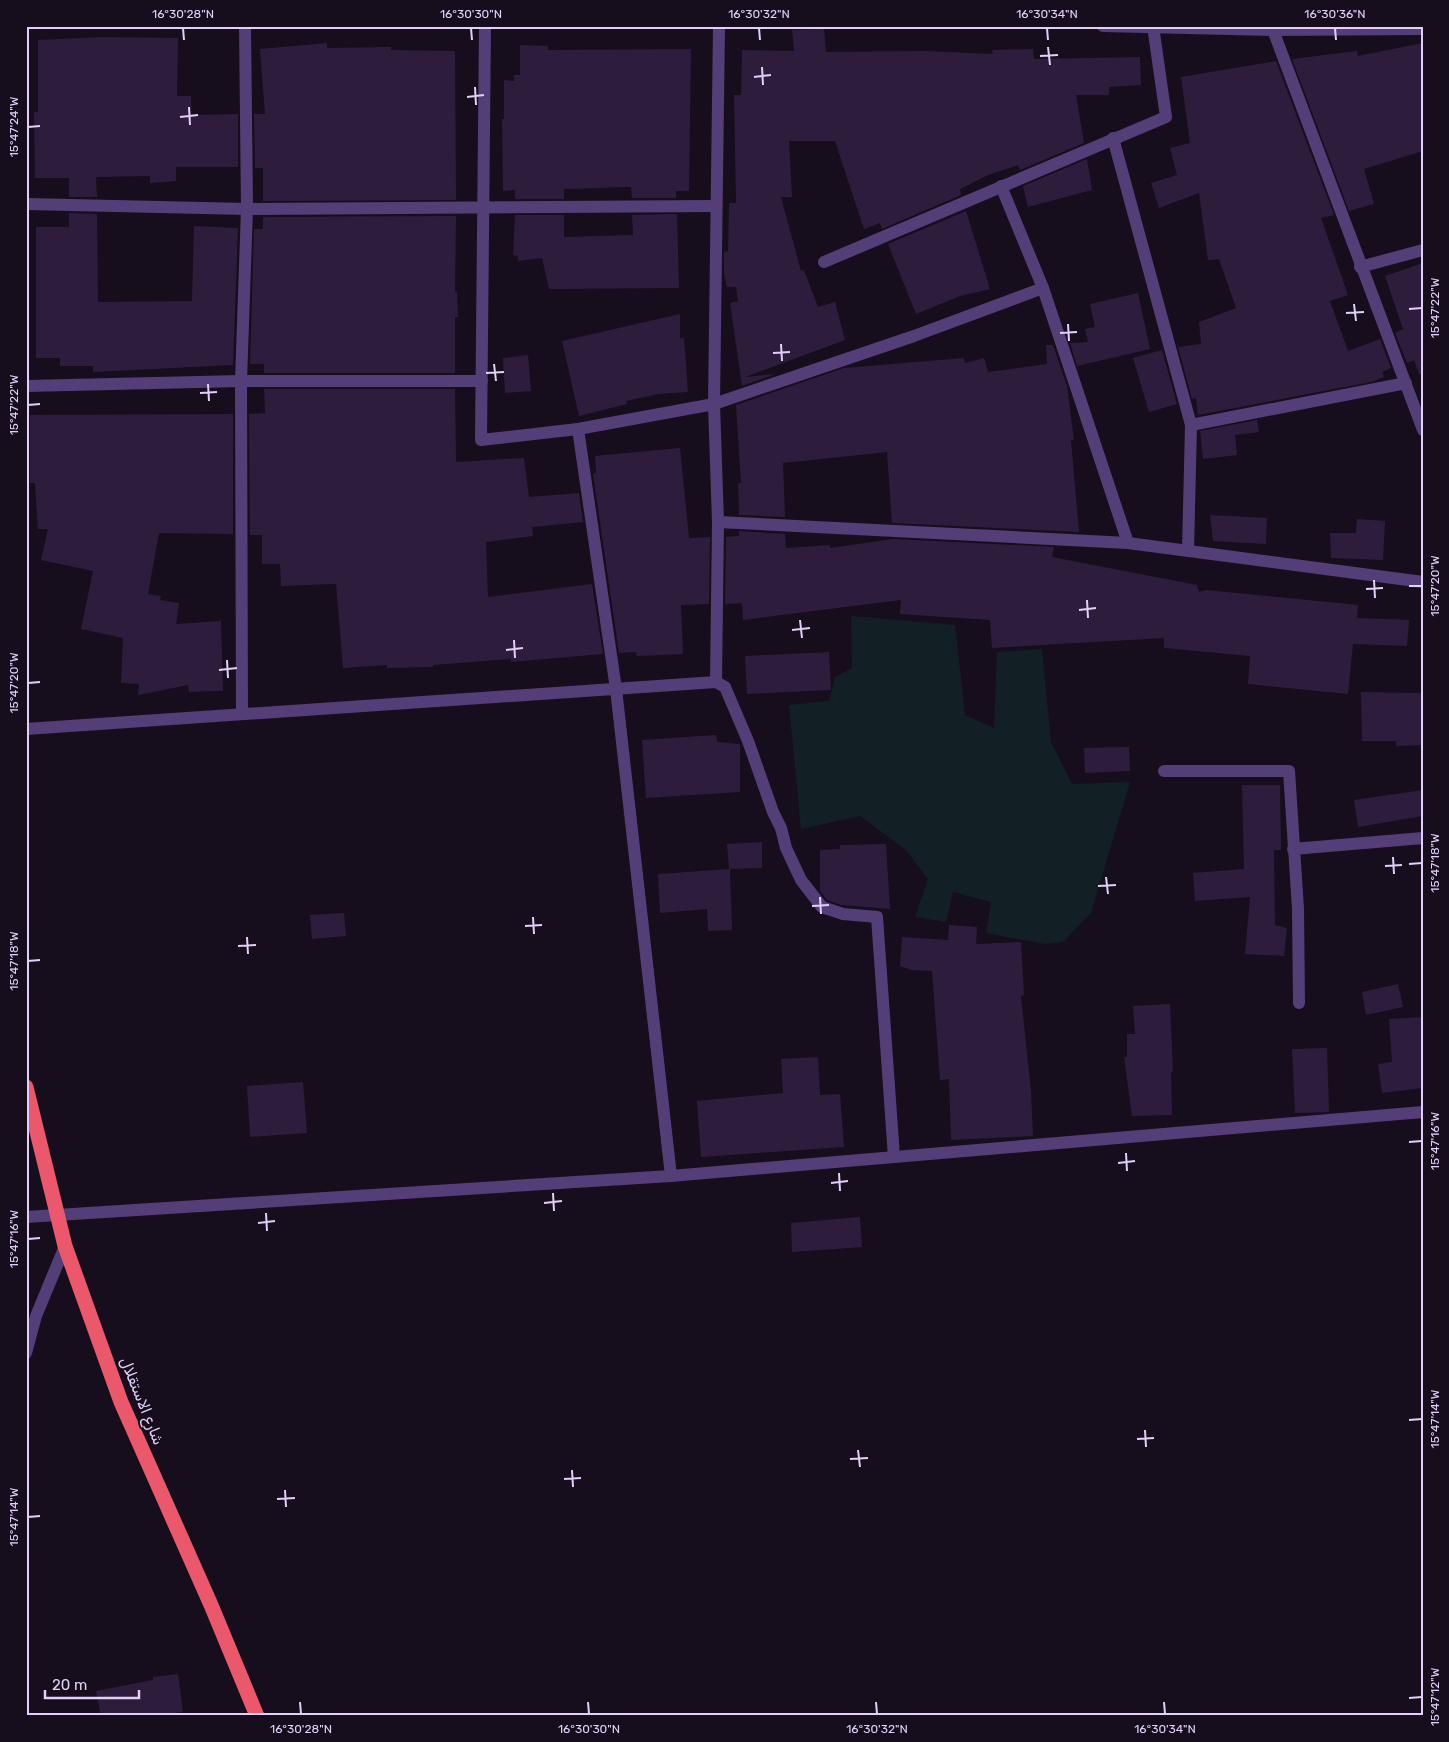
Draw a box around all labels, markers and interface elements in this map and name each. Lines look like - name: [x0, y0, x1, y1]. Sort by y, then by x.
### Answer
- text: 16°30'28"N: [152, 7, 214, 21]
- text: 16°30'30"N: [440, 7, 502, 21]
- text: 16°30'32"N: [728, 7, 790, 21]
- text: 16°30'34"N: [1016, 7, 1078, 21]
- text: 16°30'36"N: [1304, 7, 1366, 21]
- text: 15°47'24"W: [7, 96, 21, 157]
- text: 15°47'22"W: [1428, 277, 1442, 338]
- text: 15°47'22"W: [7, 374, 21, 435]
- text: 15°47'20"W: [1428, 555, 1442, 617]
- text: 15°47'20"W: [7, 652, 21, 714]
- text: 15°47'18"W: [1428, 833, 1442, 893]
- text: 15°47'18"W: [7, 931, 21, 991]
- text: 15°47'16"W: [1428, 1111, 1442, 1170]
- text: 15°47'16"W: [7, 1209, 21, 1268]
- street label: شارع الاستقلال: [114, 1355, 168, 1448]
- text: 15°47'14"W: [1428, 1389, 1442, 1448]
- text: 15°47'14"W: [7, 1487, 21, 1546]
- scale bar: [45, 1667, 139, 1699]
- text: 15°47'12"W: [1428, 1667, 1442, 1726]
- text: 20 m: [52, 1676, 87, 1694]
- text: 16°30'28"N: [270, 1722, 332, 1736]
- text: 16°30'30"N: [558, 1722, 620, 1736]
- text: 16°30'32"N: [846, 1722, 908, 1736]
- text: 16°30'34"N: [1134, 1722, 1196, 1736]

